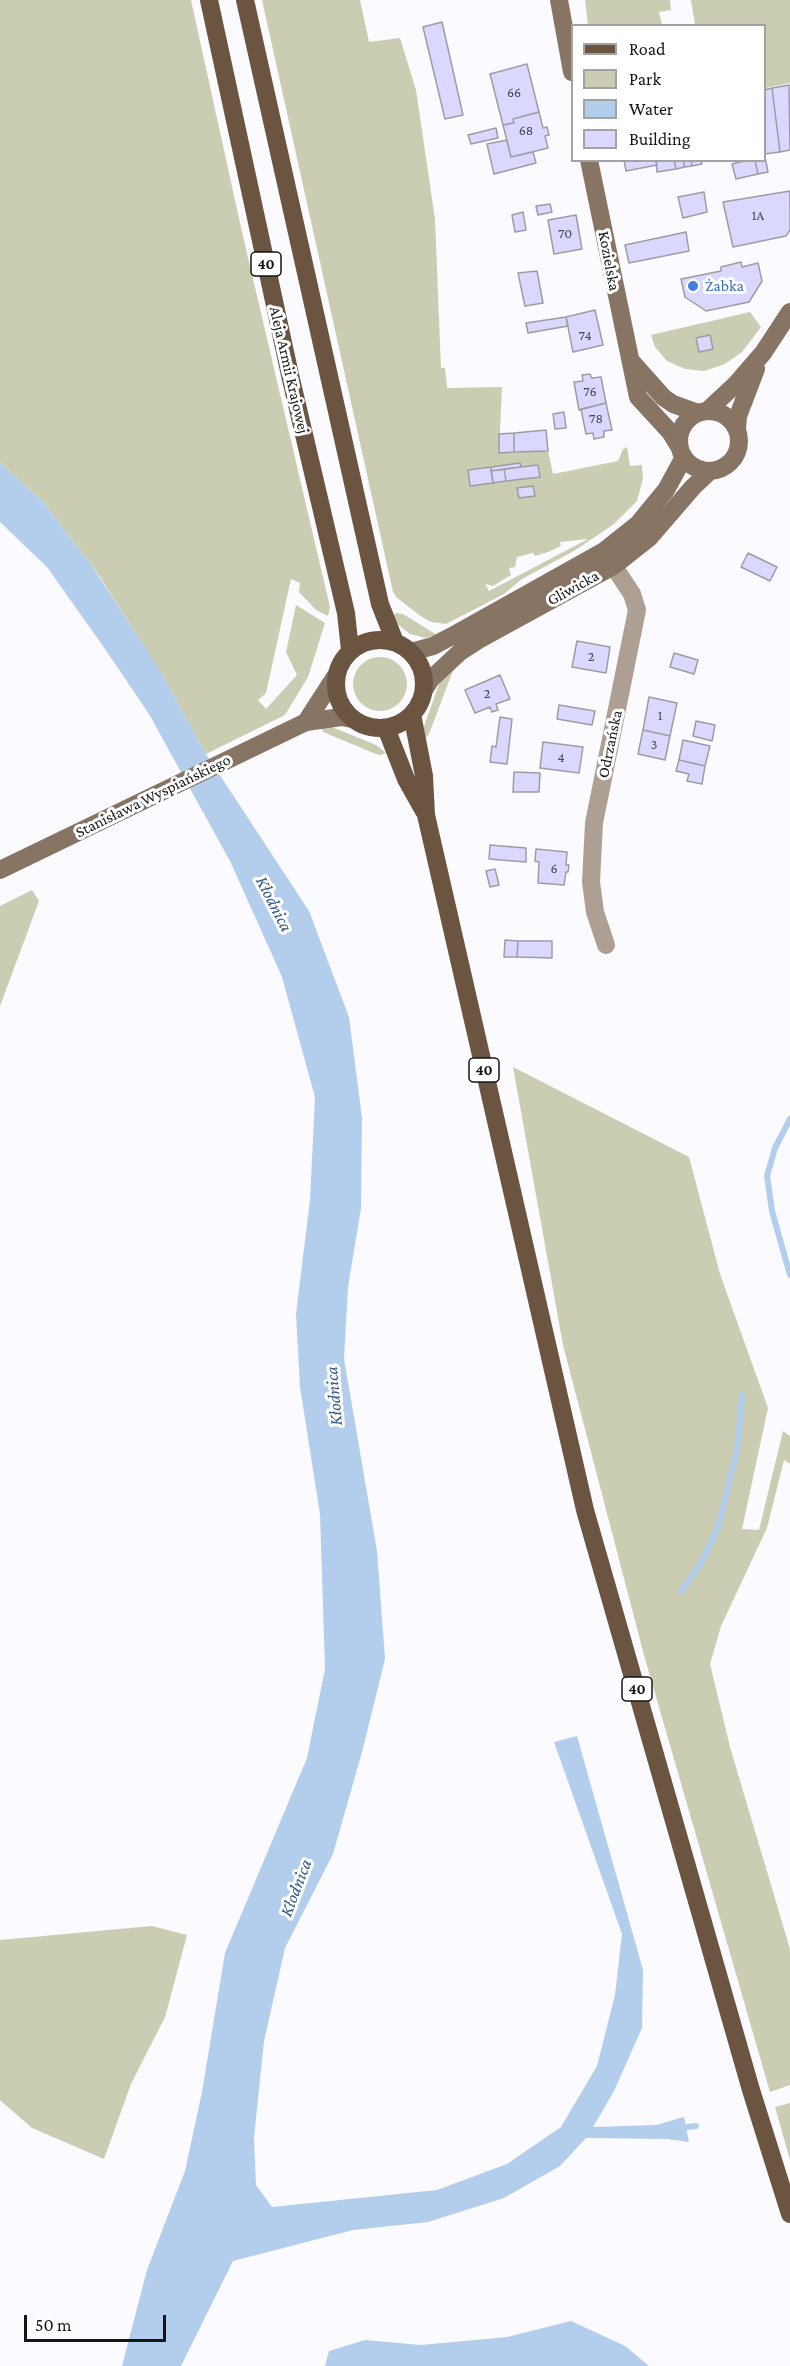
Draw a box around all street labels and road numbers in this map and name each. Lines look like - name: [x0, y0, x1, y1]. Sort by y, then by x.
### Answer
- street label: Kozielska: [594, 230, 624, 292]
- road number: 40: [251, 252, 281, 276]
- street label: Aleja Armii Krajowej: [265, 304, 313, 436]
- street label: Gliwicka: [544, 566, 602, 610]
- street label: Odrzańska: [593, 708, 627, 780]
- street label: Stanisława Wyspiańskiego: [72, 750, 234, 842]
- road number: 40: [469, 1058, 499, 1082]
- road number: 40: [622, 1677, 652, 1701]

